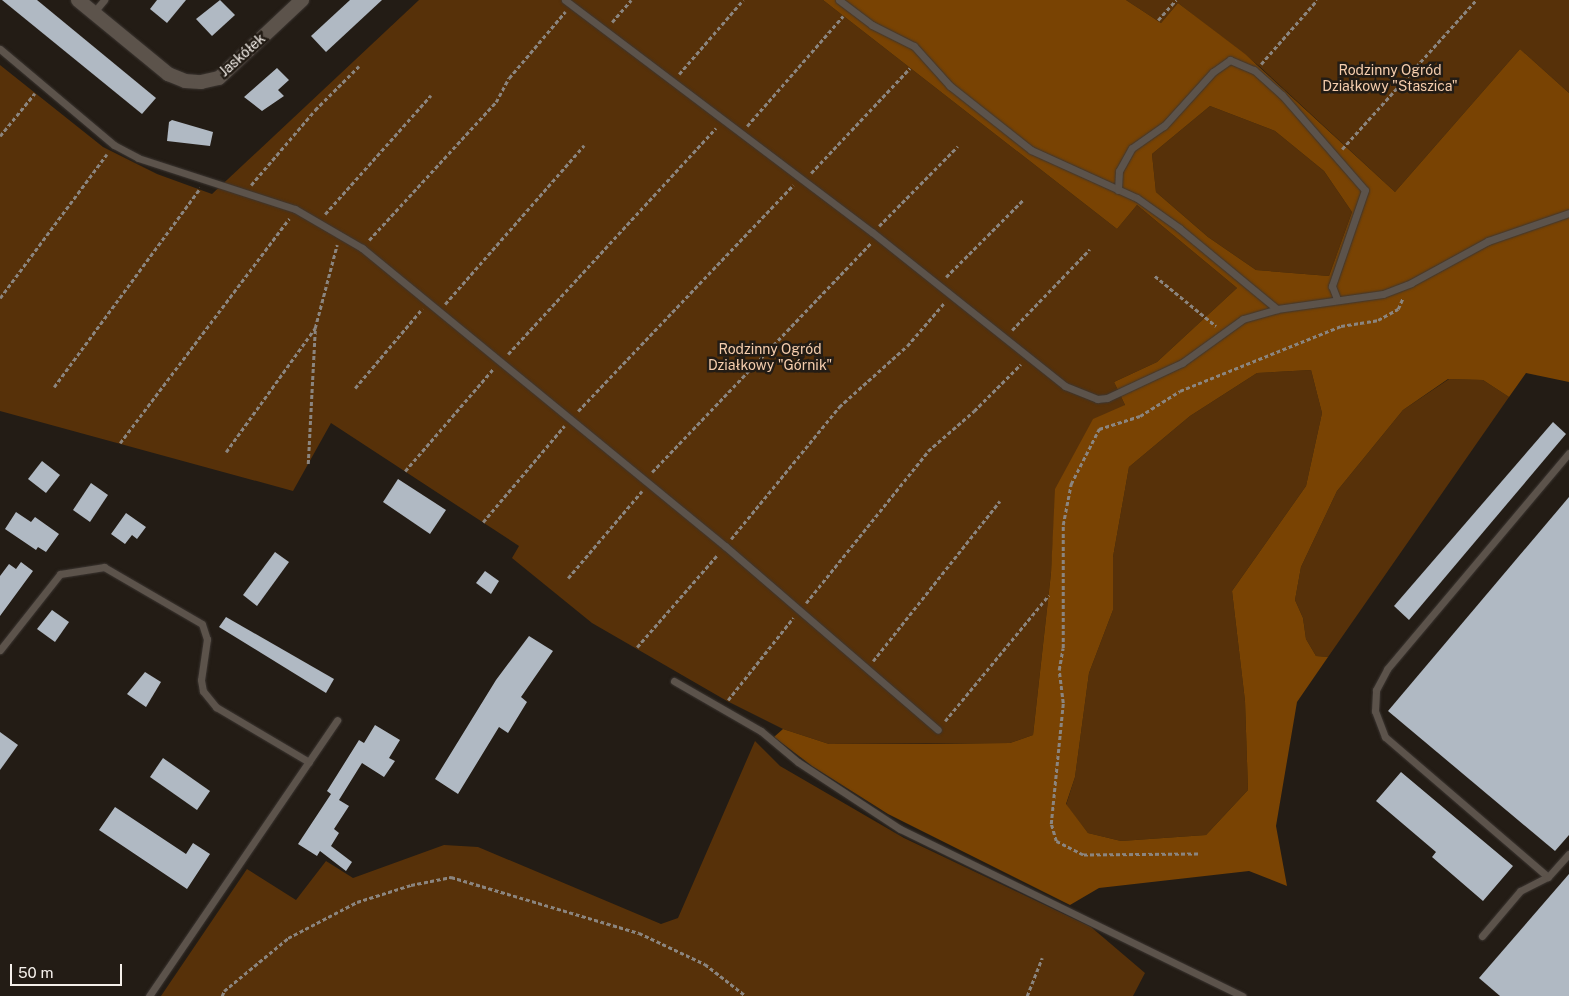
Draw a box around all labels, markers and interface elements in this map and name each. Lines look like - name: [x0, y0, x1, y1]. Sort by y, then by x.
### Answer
- street label: Jaskółek: [216, 30, 268, 80]
- park label: Rodzinny Ogród Działkowy "Staszica": [1322, 62, 1458, 94]
- park label: Rodzinny Ogród Działkowy "Górnik": [708, 341, 832, 374]
- scale bar: [12, 954, 125, 986]
- text: 50 m: [18, 964, 53, 981]

